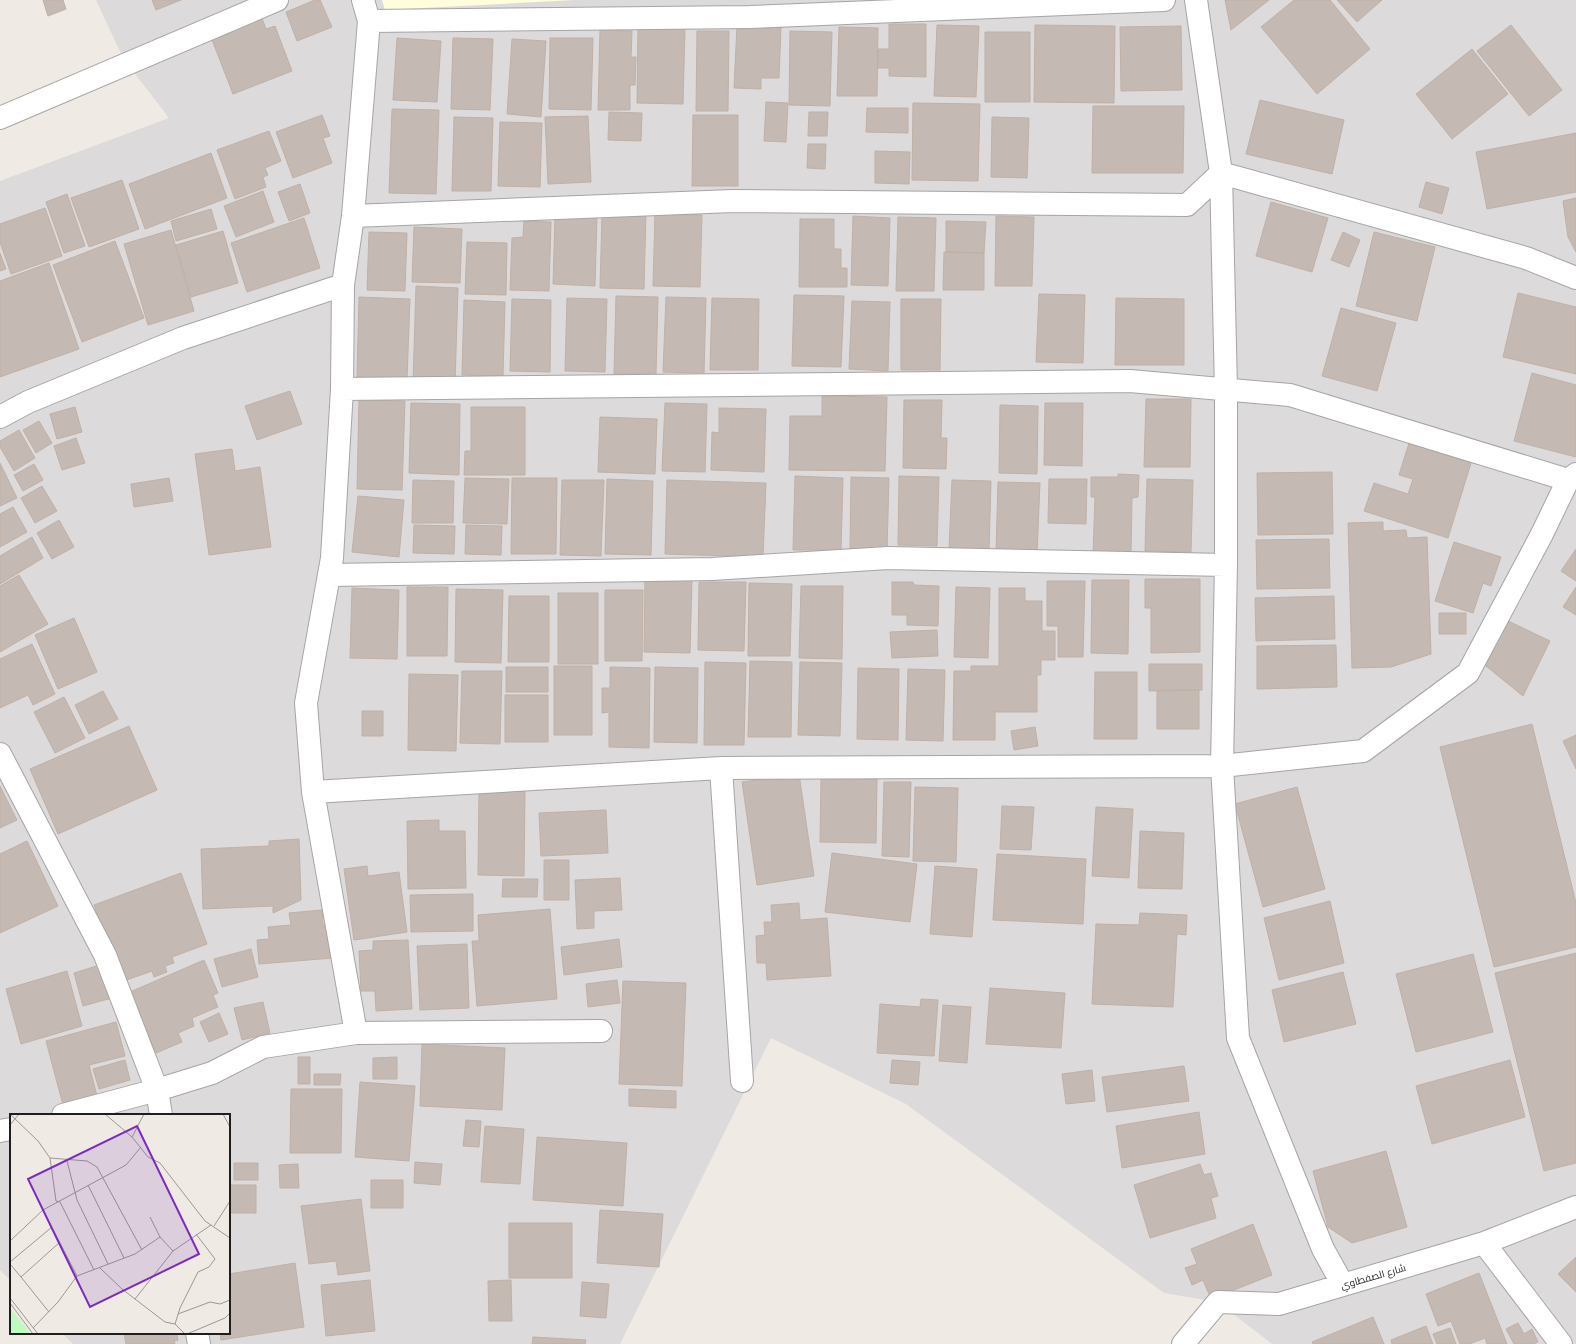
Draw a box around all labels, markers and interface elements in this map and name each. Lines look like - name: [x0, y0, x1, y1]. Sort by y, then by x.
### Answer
- inset map: [10, 1114, 230, 1334]
- street label: شارع الصفطاوي: [1339, 1261, 1408, 1293]

